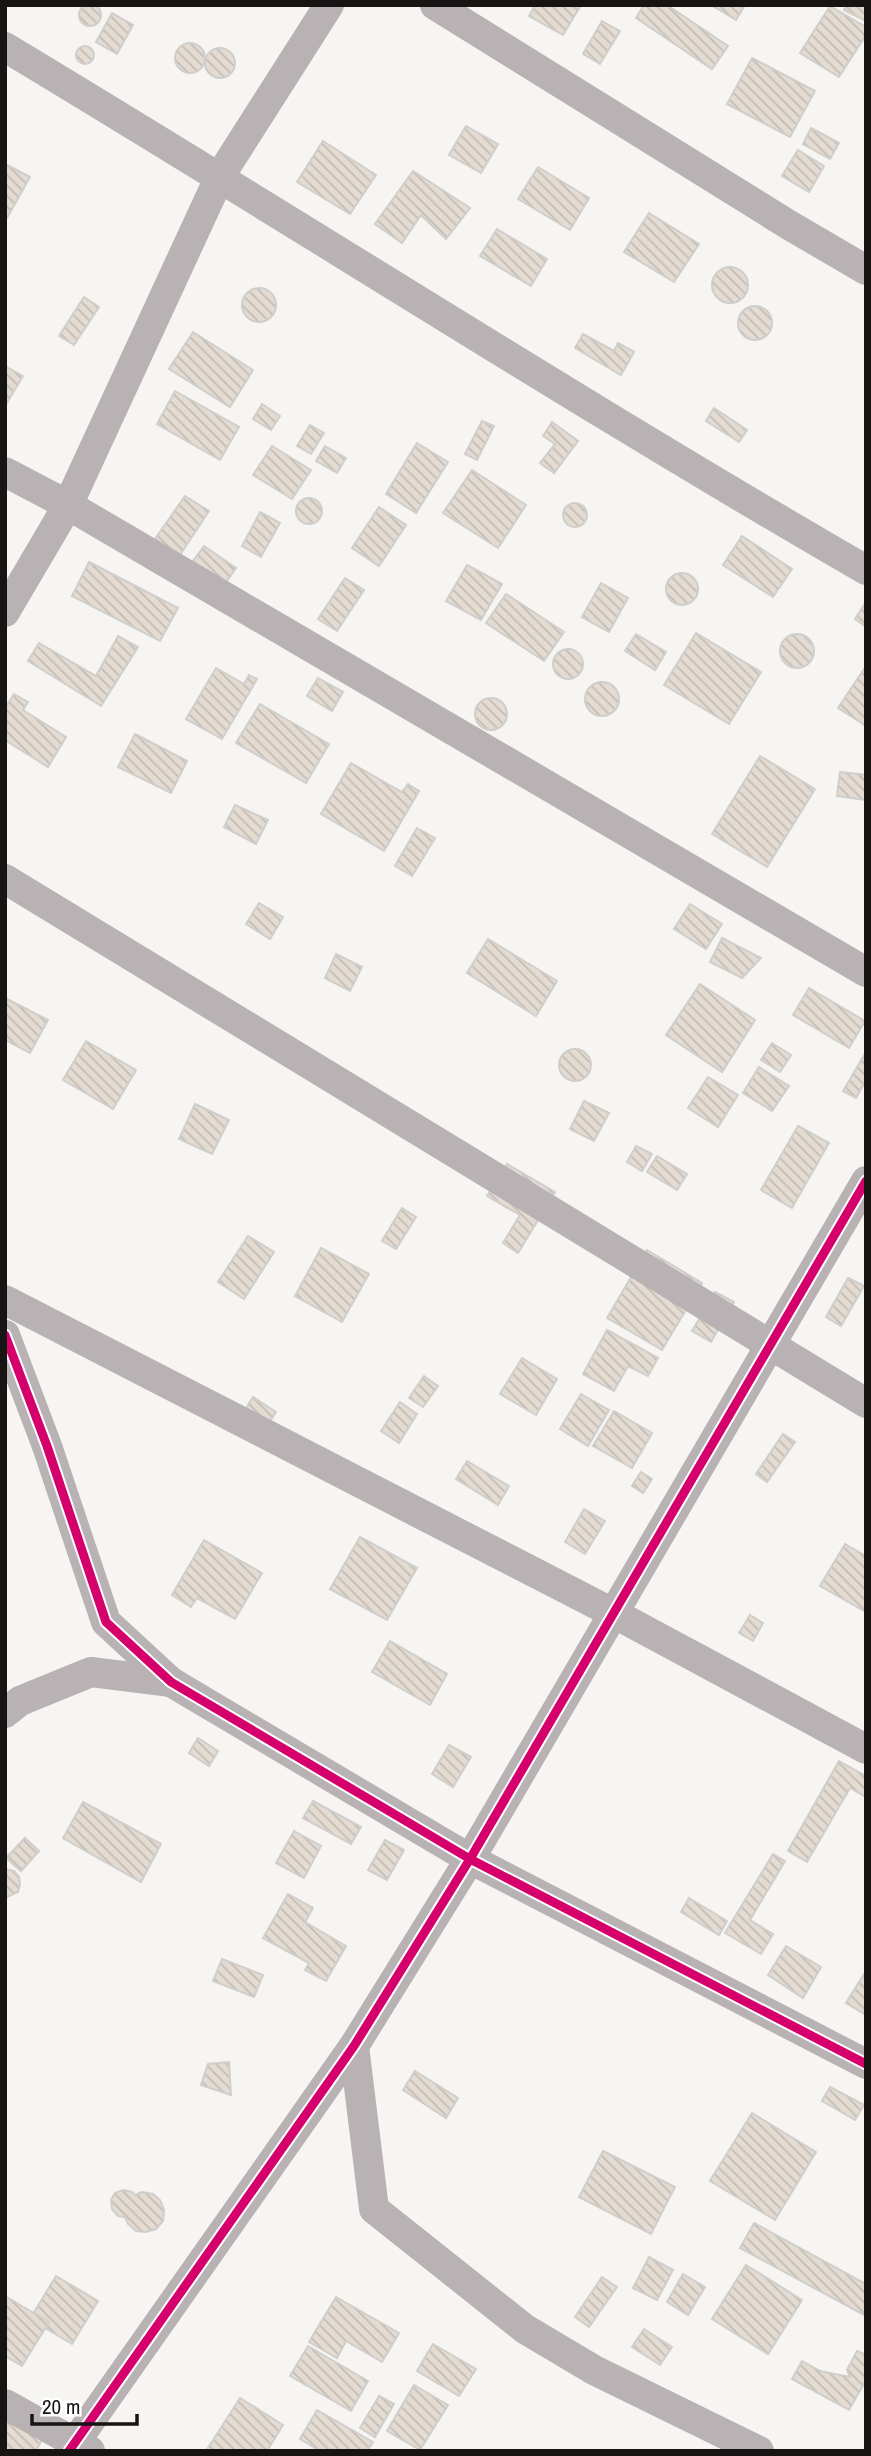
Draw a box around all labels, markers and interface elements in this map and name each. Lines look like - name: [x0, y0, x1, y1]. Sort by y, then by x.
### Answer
- scale bar: [32, 2382, 136, 2426]
- text: 20 m: [42, 2392, 80, 2421]

